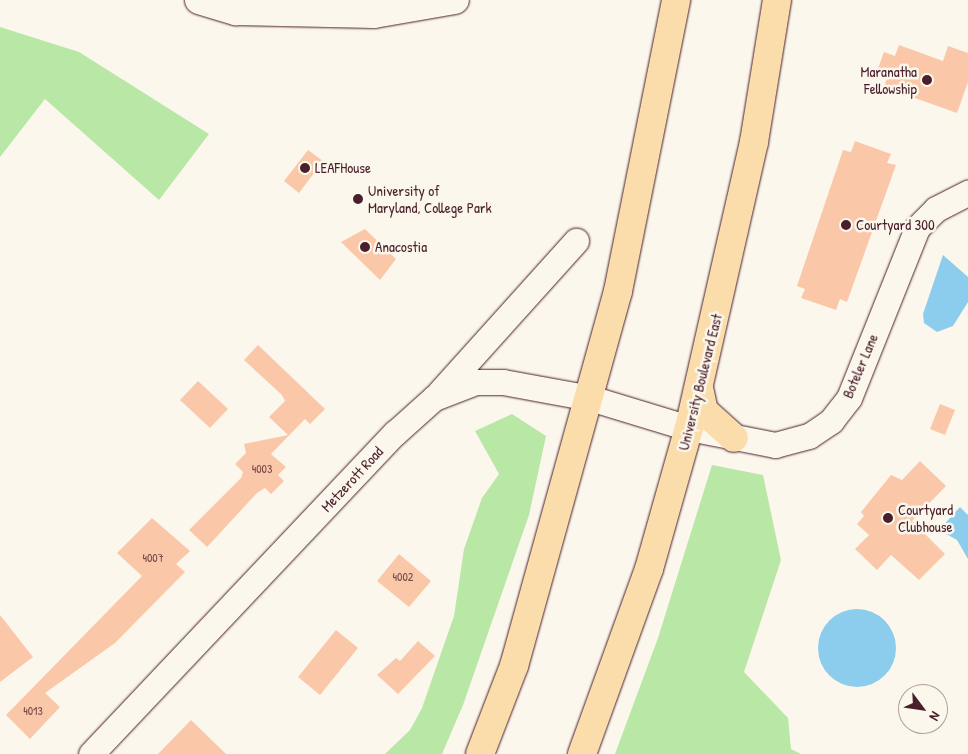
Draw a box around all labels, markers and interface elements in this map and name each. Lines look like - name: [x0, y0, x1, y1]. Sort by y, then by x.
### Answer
- place label: Maranatha Fellowship: [861, 62, 917, 97]
- marker: Maranatha Fellowship: [921, 74, 933, 86]
- place label: LEAFHouse: [315, 159, 371, 177]
- marker: LEAFHouse: [299, 162, 311, 174]
- place label: University of Maryland, College Park: [368, 181, 492, 216]
- marker: University of Maryland, College Park: [352, 193, 364, 205]
- place label: Courtyard 300: [856, 216, 935, 234]
- marker: Courtyard 300: [840, 219, 852, 231]
- place label: Anacostia: [375, 238, 427, 256]
- marker: Anacostia: [359, 241, 371, 253]
- street label: University Boulevard East: [674, 312, 726, 452]
- street label: Boteler Lane: [838, 331, 882, 401]
- street label: Metzerott Road: [317, 443, 387, 515]
- house number: 4003: [252, 462, 272, 476]
- place label: Courtyard Clubhouse: [898, 500, 953, 535]
- marker: Courtyard Clubhouse: [882, 512, 894, 524]
- house number: 4007: [142, 551, 164, 565]
- house number: 4002: [393, 570, 413, 584]
- north arrow: [898, 684, 948, 734]
- house number: 4013: [23, 704, 43, 718]
- text: N: [925, 708, 945, 725]

